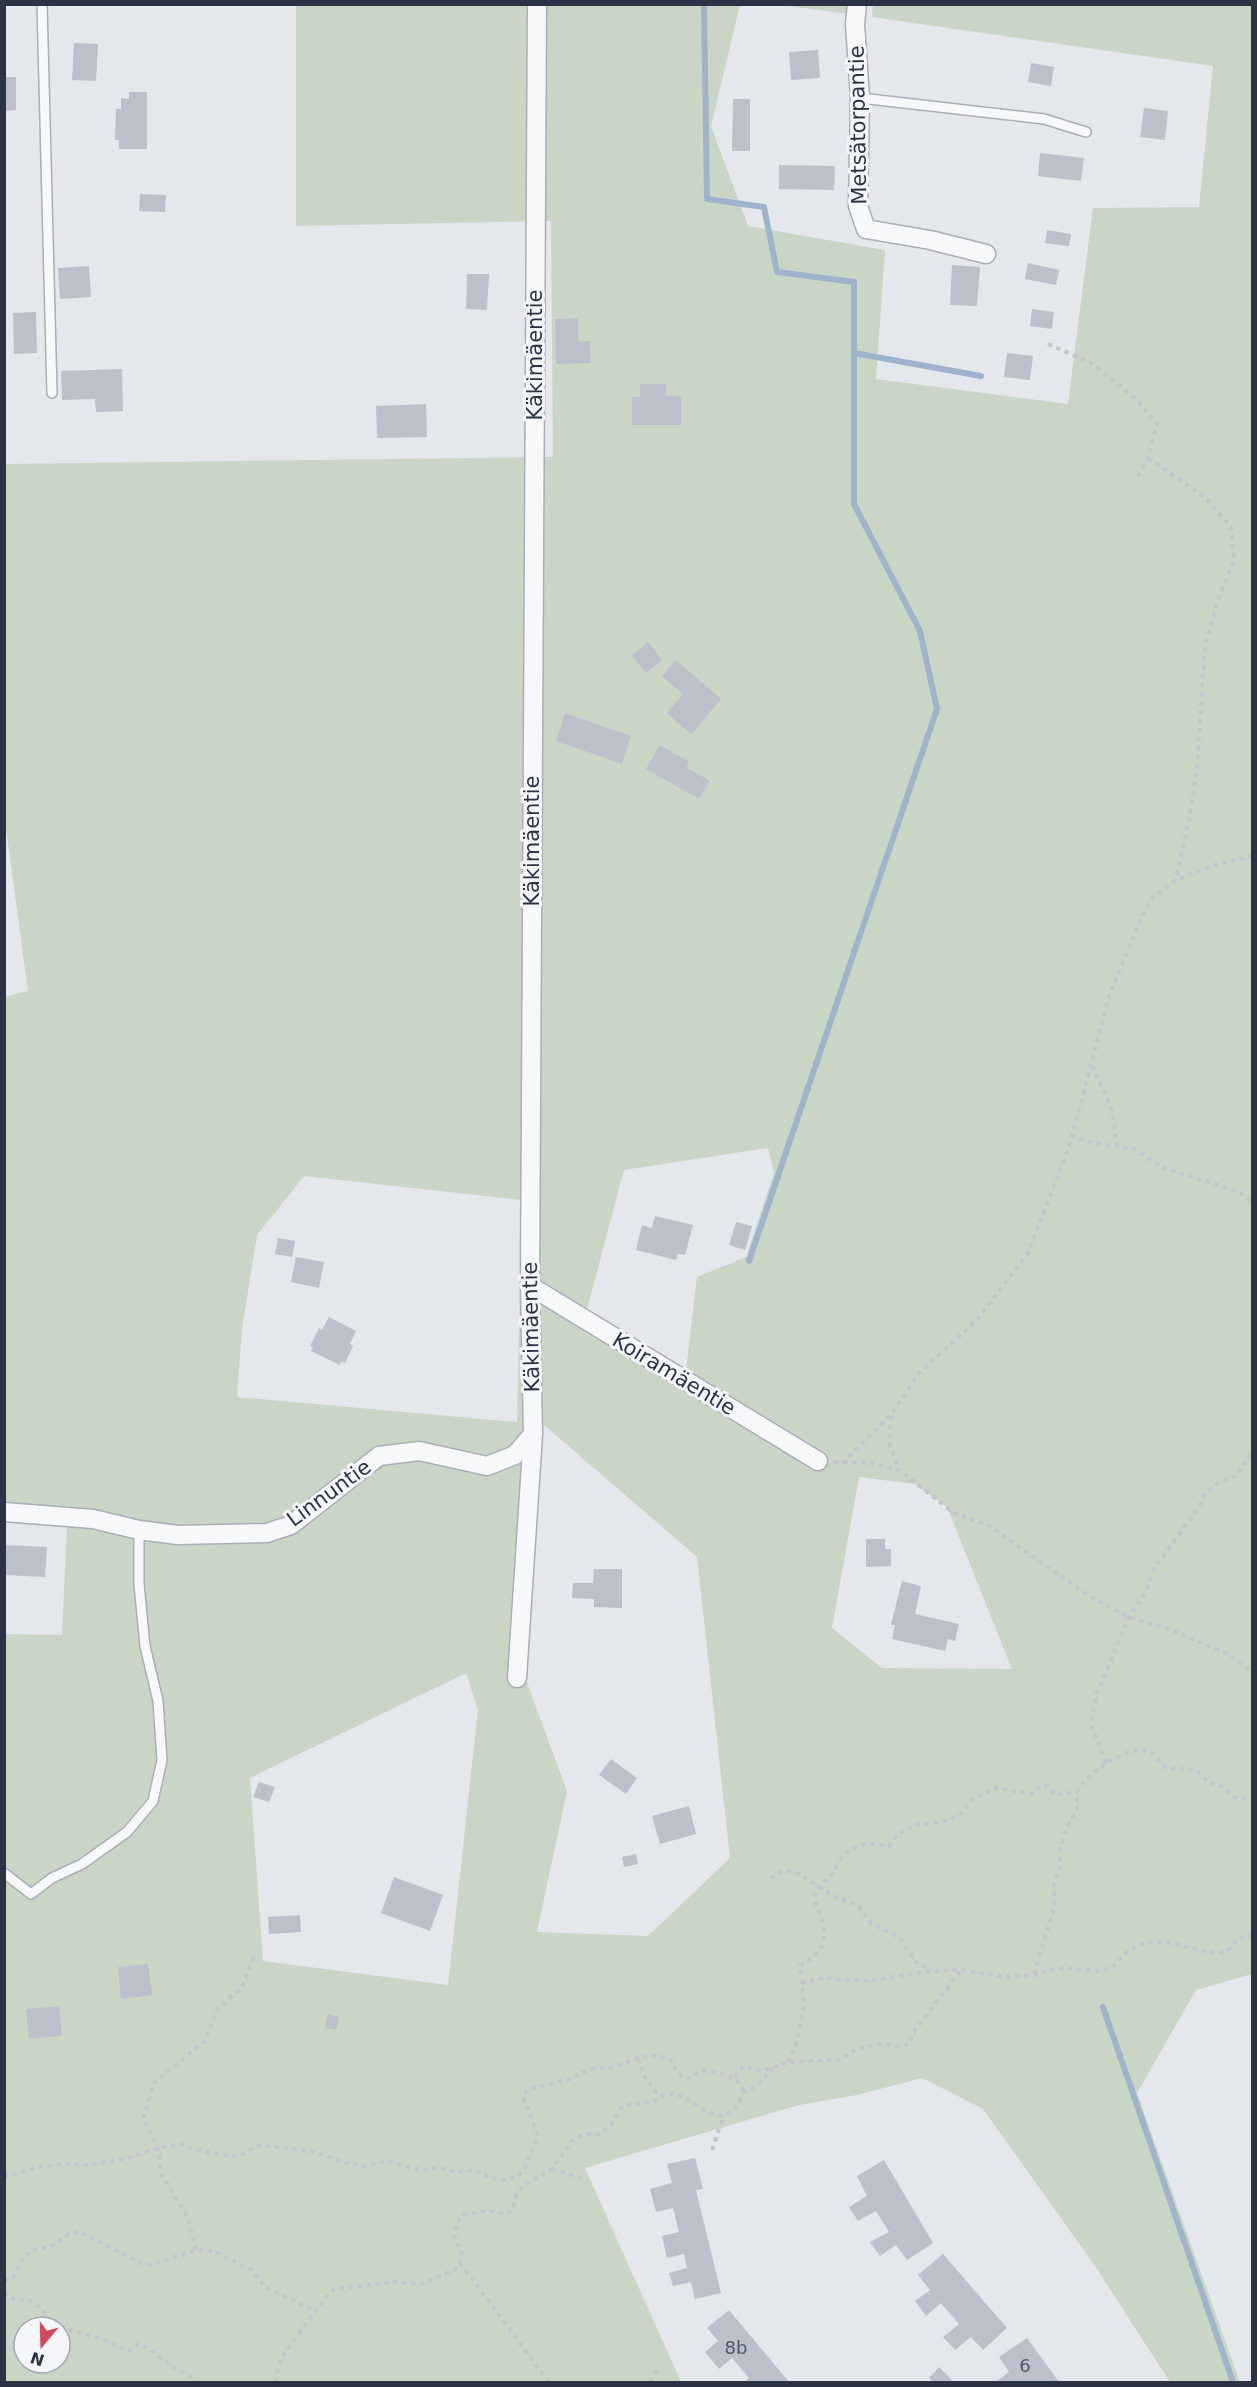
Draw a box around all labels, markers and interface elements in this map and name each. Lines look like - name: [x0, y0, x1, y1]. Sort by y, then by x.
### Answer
- street label: Metsätorpantie: [845, 45, 871, 205]
- street label: Käkimäentie: [523, 290, 547, 420]
- street label: Käkimäentie: [520, 776, 544, 906]
- street label: Käkimäentie: [518, 1261, 544, 1393]
- street label: Koiramäentie: [608, 1328, 740, 1420]
- street label: Linnuntie: [282, 1455, 376, 1531]
- north arrow: [12, 2315, 72, 2375]
- house number: 8b: [725, 2337, 747, 2358]
- text: N: [28, 2348, 47, 2370]
- house number: 6: [1019, 2355, 1031, 2376]

